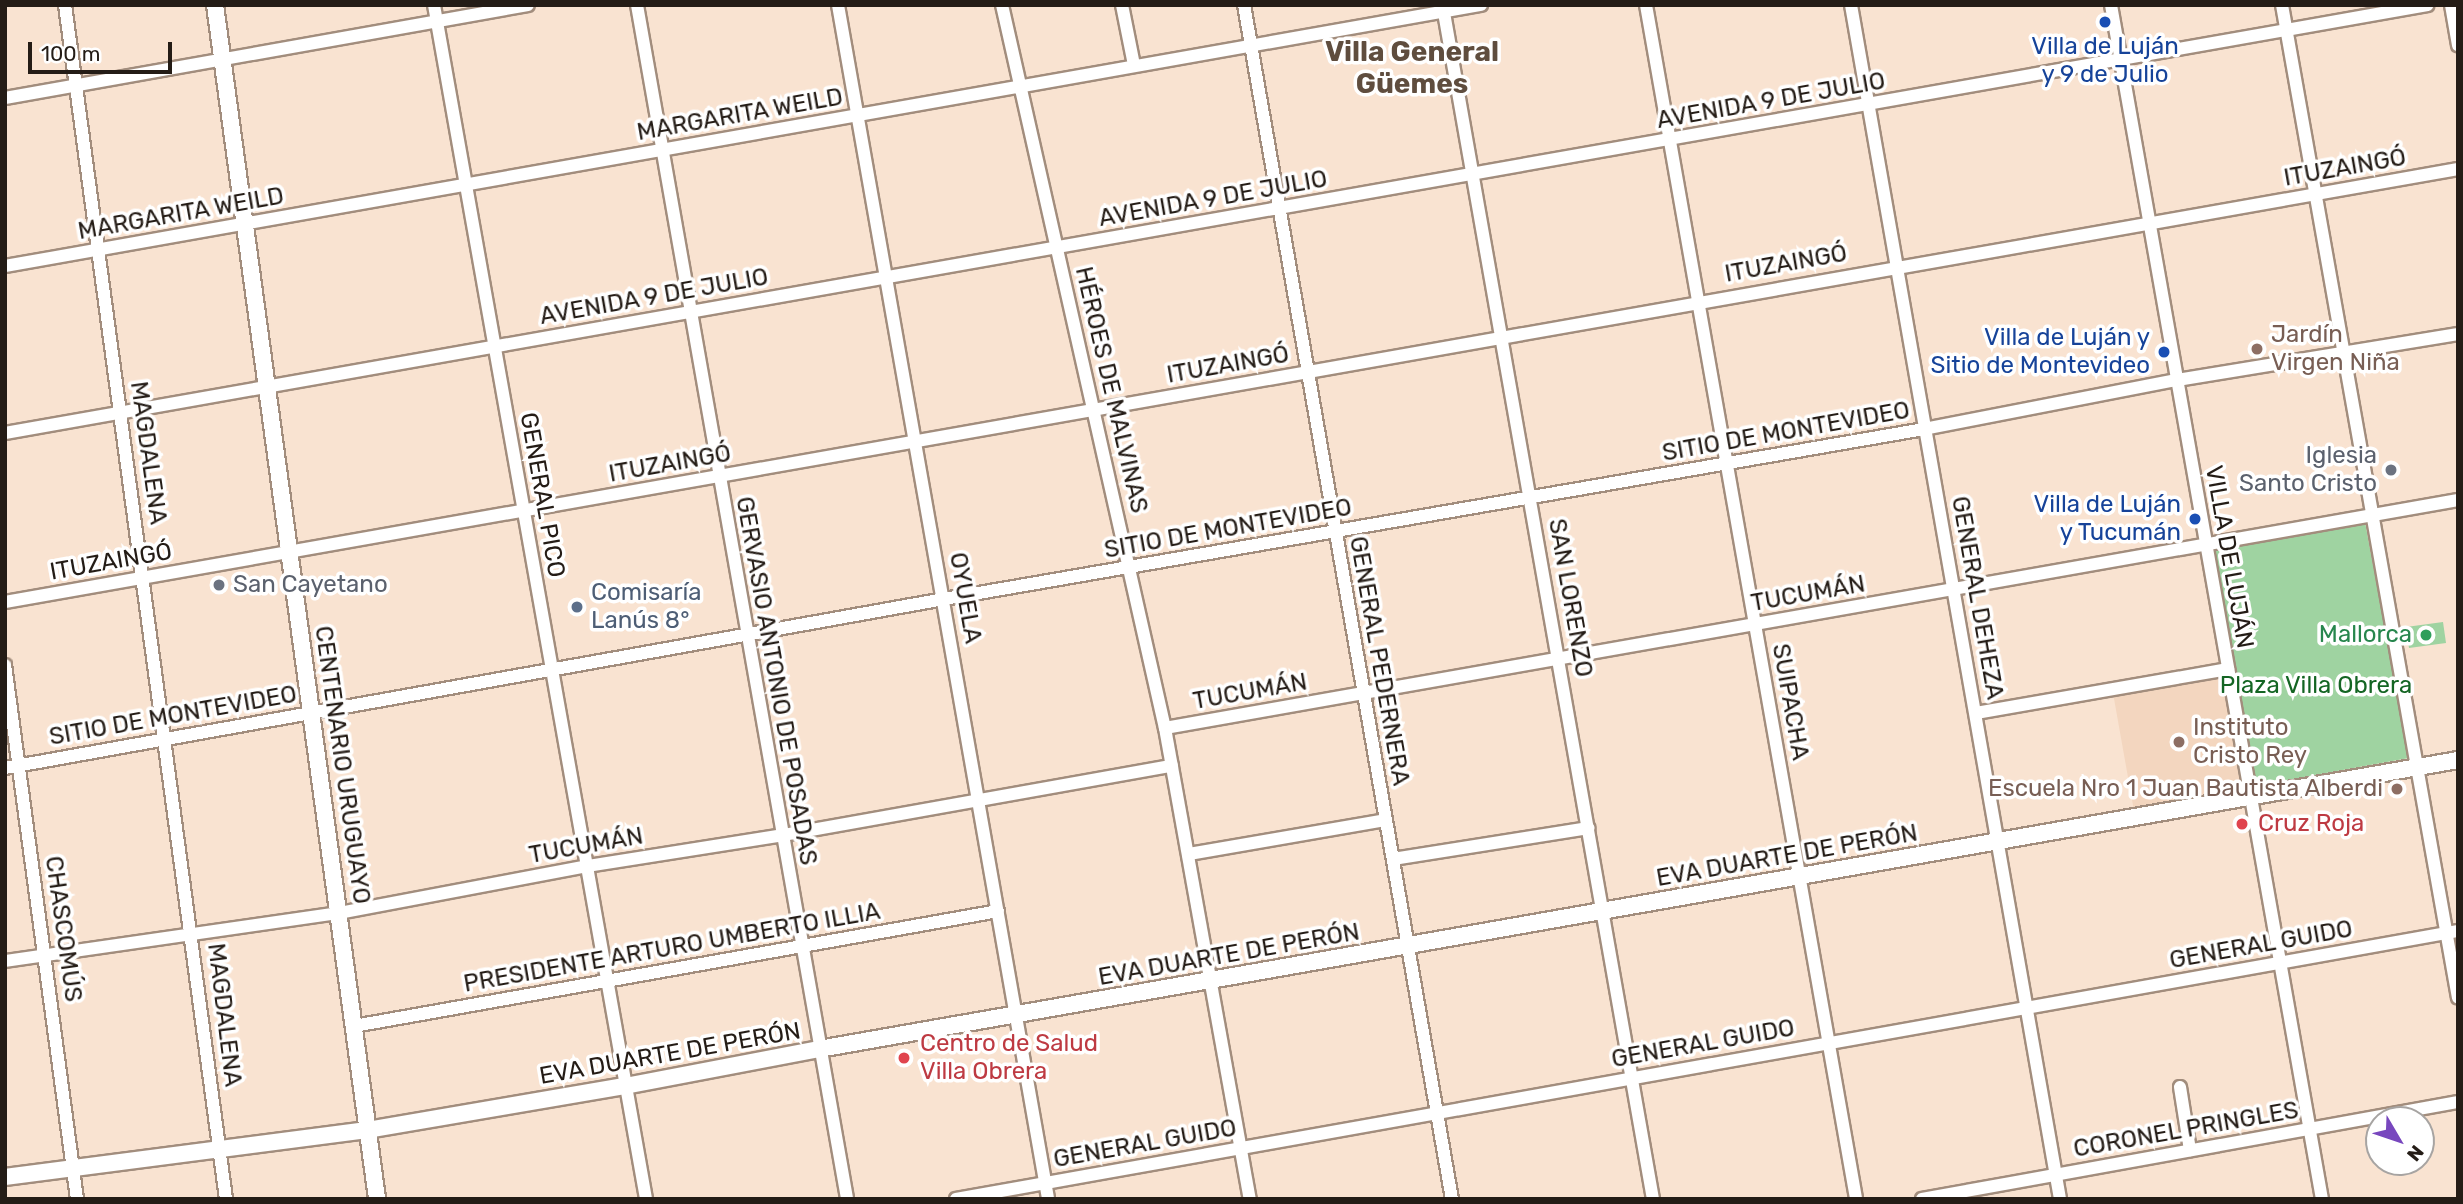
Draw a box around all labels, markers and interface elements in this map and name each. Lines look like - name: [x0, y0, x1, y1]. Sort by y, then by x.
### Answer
- marker: Villa de Luján y 9 de Julio: [2097, 14, 2113, 30]
- scale bar: [32, 28, 175, 72]
- place label: Villa de Luján y 9 de Julio: [2031, 33, 2179, 89]
- district label: Villa General Güemes: [1325, 35, 1499, 101]
- text: 100 m: [41, 41, 100, 66]
- street label: AVENIDA 9 DE JULIO: [1654, 67, 1888, 135]
- street label: MARGARITA WEILD: [634, 83, 846, 147]
- street label: ITUZAINGÓ: [2282, 143, 2408, 193]
- street label: AVENIDA 9 DE JULIO: [1096, 165, 1330, 233]
- street label: MARGARITA WEILD: [75, 182, 287, 246]
- street label: ITUZAINGÓ: [1723, 239, 1849, 289]
- street label: AVENIDA 9 DE JULIO: [537, 263, 771, 331]
- street label: HÉROES DE MALVINAS: [1069, 264, 1153, 516]
- place label: Jardín Virgen Niña: [2271, 321, 2400, 377]
- place label: Villa de Luján y Sitio de Montevideo: [1931, 324, 2150, 380]
- street label: ITUZAINGÓ: [1165, 340, 1291, 390]
- marker: Jardín Virgen Niña: [2249, 341, 2265, 357]
- marker: Villa de Luján y Sitio de Montevideo: [2156, 344, 2172, 360]
- street label: MAGDALENA: [124, 380, 172, 526]
- street label: SITIO DE MONTEVIDEO: [1660, 396, 1912, 468]
- street label: GENERAL PICO: [513, 410, 571, 580]
- street label: ITUZAINGÓ: [607, 439, 733, 489]
- place label: Iglesia Santo Cristo: [2239, 442, 2377, 498]
- marker: Iglesia Santo Cristo: [2383, 462, 2399, 478]
- street label: VILLA DE LUJÁN: [2199, 463, 2259, 651]
- place label: Villa de Luján y Tucumán: [2034, 491, 2181, 547]
- street label: SITIO DE MONTEVIDEO: [1102, 493, 1354, 565]
- street label: GERVASIO ANTONIO DE POSADAS: [729, 494, 823, 868]
- street label: GENERAL DEHEZA: [1945, 494, 2009, 702]
- marker: Villa de Luján y Tucumán: [2187, 511, 2203, 527]
- street label: SAN LORENZO: [1542, 517, 1598, 679]
- street label: GENERAL PEDERNERA: [1343, 534, 1415, 788]
- street label: ITUZAINGÓ: [48, 537, 174, 587]
- street label: OYUELA: [943, 550, 987, 646]
- street label: TUCUMÁN: [1749, 570, 1867, 618]
- place label: San Cayetano: [233, 571, 388, 599]
- marker: San Cayetano: [211, 577, 227, 593]
- place label: Comisaría Lanús 8°: [591, 579, 702, 635]
- marker: Comisaría Lanús 8°: [569, 599, 585, 615]
- place label: Mallorca: [2319, 621, 2412, 649]
- street label: CENTENARIO URUGUAYO: [308, 624, 376, 906]
- marker: Mallorca: [2418, 627, 2434, 643]
- street label: SUIPACHA: [1766, 642, 1814, 762]
- street label: TUCUMÁN: [1191, 668, 1309, 716]
- park label: Plaza Villa Obrera: [2219, 672, 2413, 700]
- street label: SITIO DE MONTEVIDEO: [47, 680, 299, 752]
- place label: Instituto Cristo Rey: [2193, 714, 2307, 770]
- marker: Instituto Cristo Rey: [2171, 734, 2187, 750]
- place label: Escuela Nro 1 Juan Bautista Alberdi: [1987, 775, 2383, 803]
- marker: Escuela Nro 1 Juan Bautista Alberdi: [2389, 781, 2405, 797]
- place label: Cruz Roja: [2258, 810, 2364, 838]
- marker: Cruz Roja: [2232, 814, 2252, 834]
- street label: EVA DUARTE DE PERÓN: [1654, 819, 1920, 893]
- street label: TUCUMÁN: [527, 822, 645, 870]
- street label: CHASCOMÚS: [39, 854, 87, 1004]
- street label: PRESIDENTE ARTURO UMBERTO ILLIA: [461, 897, 883, 999]
- street label: GENERAL GUIDO: [2167, 915, 2355, 975]
- street label: EVA DUARTE DE PERÓN: [1096, 918, 1362, 992]
- street label: MAGDALENA: [201, 942, 247, 1088]
- street label: GENERAL GUIDO: [1609, 1014, 1797, 1074]
- street label: EVA DUARTE DE PERÓN: [537, 1017, 803, 1091]
- place label: Centro de Salud Villa Obrera: [920, 1030, 1098, 1086]
- marker: Centro de Salud Villa Obrera: [894, 1048, 914, 1068]
- street label: CORONEL PRINGLES: [2071, 1096, 2301, 1164]
- north arrow: [2365, 1106, 2435, 1176]
- street label: GENERAL GUIDO: [1051, 1114, 1239, 1174]
- text: N: [2402, 1141, 2428, 1166]

